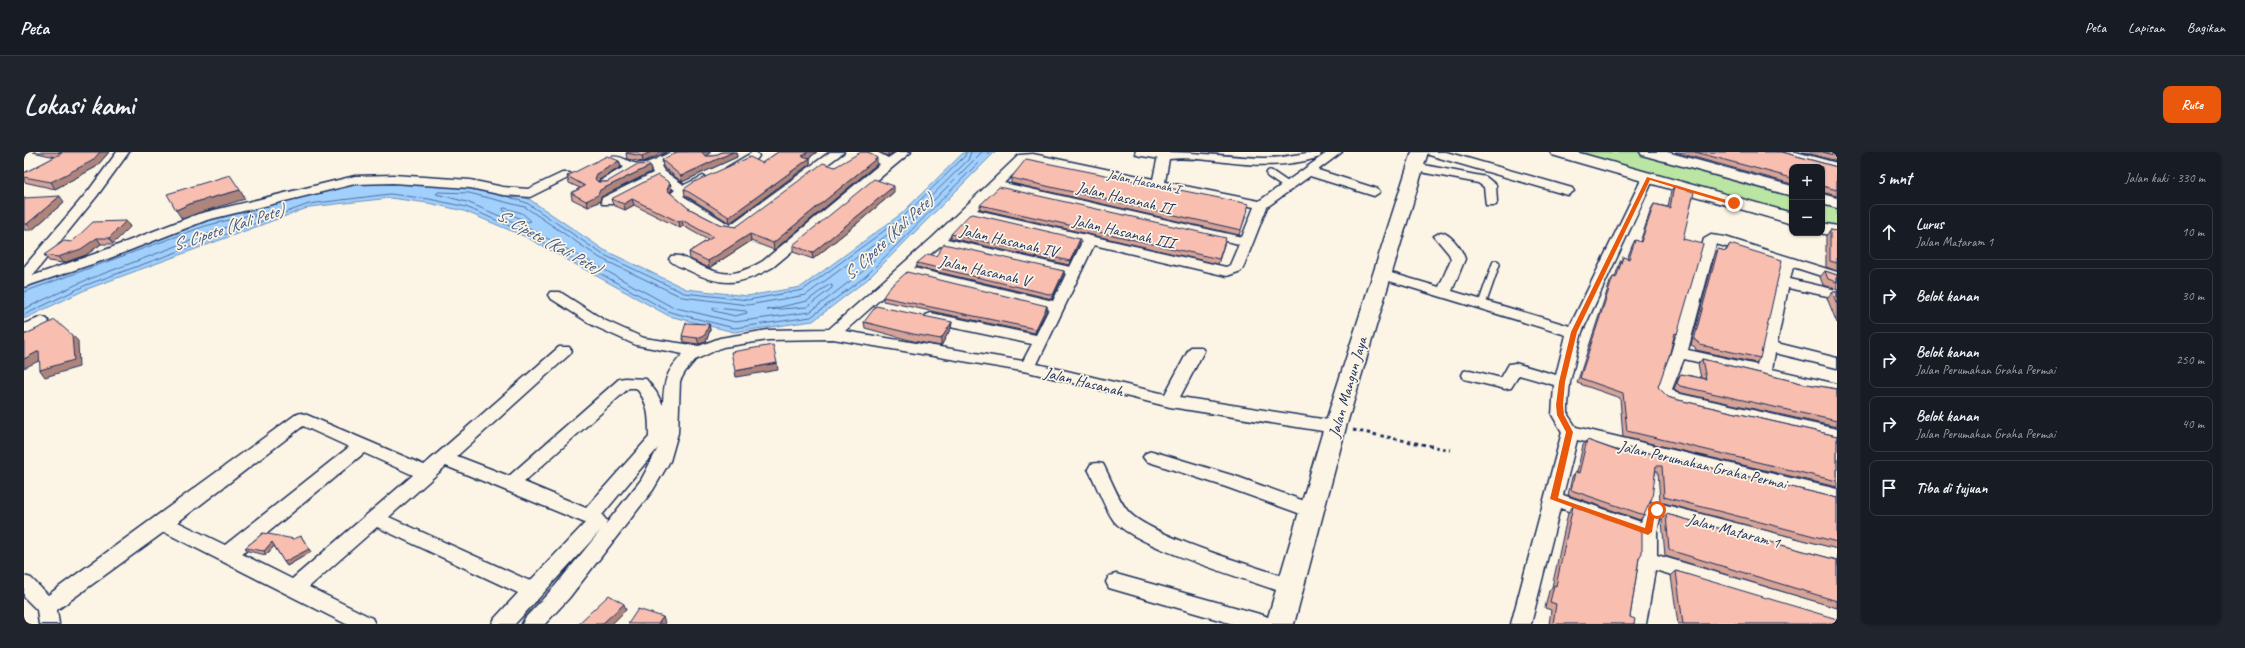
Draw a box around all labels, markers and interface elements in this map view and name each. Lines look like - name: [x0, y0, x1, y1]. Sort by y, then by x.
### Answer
- text: Peta: [20, 16, 49, 40]
- text: Peta: [2085, 19, 2106, 36]
- text: Lapisan: [2128, 19, 2165, 36]
- text: Bagikan: [2187, 19, 2225, 36]
- button: Rute: [2163, 86, 2221, 123]
- text: Lokasi kami: [24, 87, 134, 122]
- map controls: [1789, 164, 1825, 236]
- button: +: [1789, 164, 1825, 200]
- street label: Jalan Hasanah I: [1105, 166, 1184, 198]
- text: 5 mnt: [1877, 168, 1912, 189]
- text: Jalan kaki · 330 m: [2125, 170, 2205, 186]
- street label: Jalan Hasanah II: [1074, 177, 1178, 220]
- water label: S. Cipete (Kali Pete): [839, 188, 940, 284]
- route end: [1725, 194, 1743, 212]
- water label: S. Cipete (Kali Pete): [170, 199, 289, 255]
- button: −: [1789, 200, 1825, 236]
- water label: S. Cipete (Kali Pete): [493, 204, 607, 280]
- street label: Jalan Hasanah III: [1070, 210, 1180, 254]
- text: Lurus: [1916, 215, 1944, 234]
- street label: Jalan Hasanah IV: [957, 220, 1063, 263]
- icon: ahead: [1878, 221, 1900, 243]
- text: 10 m: [2182, 224, 2204, 240]
- text: Jalan Mataram 1: [1916, 234, 1993, 250]
- street label: Jalan Hasanah V: [936, 251, 1035, 292]
- icon: right: [1878, 285, 1900, 307]
- text: Belok kanan: [1916, 287, 1979, 306]
- text: 30 m: [2182, 288, 2204, 304]
- street label: Jalan Mangun Jaya: [1324, 334, 1372, 441]
- text: Belok kanan: [1916, 343, 1979, 362]
- icon: right: [1878, 349, 1900, 371]
- text: 250 m: [2176, 352, 2204, 368]
- street label: Jalan Hasanah: [1041, 362, 1126, 402]
- text: Jalan Perumahan Graha Permai: [1916, 362, 2055, 378]
- text: Belok kanan: [1916, 407, 1979, 426]
- icon: right: [1878, 413, 1900, 435]
- text: 40 m: [2182, 416, 2204, 432]
- text: Jalan Perumahan Graha Permai: [1916, 426, 2055, 442]
- street label: Jalan Perumahan Graha Permai: [1616, 436, 1791, 494]
- icon: arrive: [1878, 477, 1900, 499]
- text: Tiba di tujuan: [1916, 479, 1987, 498]
- route start: [1648, 501, 1666, 519]
- street label: Jalan Mataram 1: [1684, 509, 1783, 553]

